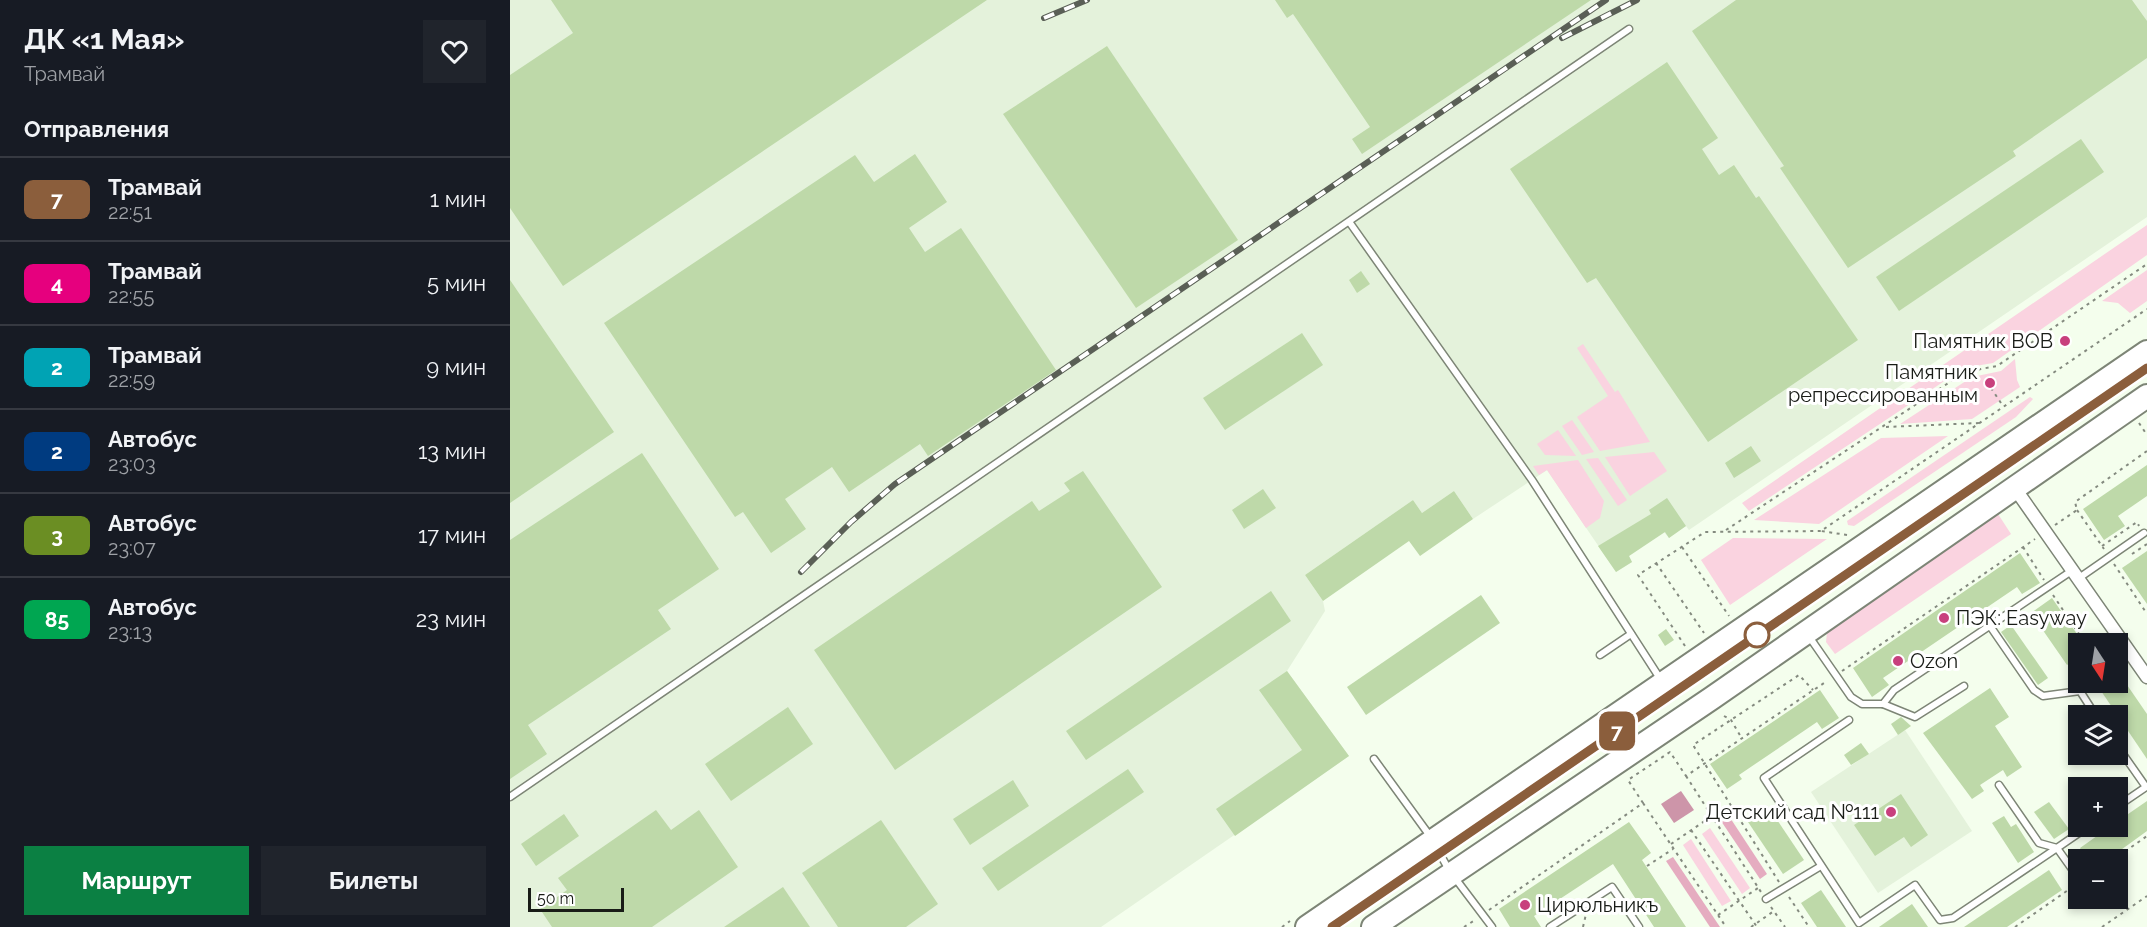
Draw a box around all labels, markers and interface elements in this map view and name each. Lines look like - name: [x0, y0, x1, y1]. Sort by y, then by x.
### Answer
- button: heart: [423, 20, 486, 83]
- text: ДК «1 Мая»: [24, 23, 184, 56]
- text: Трамвай: [24, 62, 105, 86]
- text: Отправления: [24, 116, 169, 142]
- text: Трамвай: [108, 174, 202, 200]
- text: 1 мин: [430, 186, 486, 212]
- text: 7: [51, 187, 63, 212]
- text: 22:51: [108, 200, 152, 224]
- text: Трамвай: [108, 258, 202, 284]
- text: 5 мин: [427, 270, 486, 296]
- text: 4: [51, 271, 63, 296]
- text: 22:55: [108, 284, 154, 308]
- place label: Памятник ВОВ: [1913, 329, 2053, 353]
- marker: Памятник ВОВ: [2058, 334, 2072, 348]
- text: Трамвай: [108, 342, 202, 368]
- text: 9 мин: [426, 354, 486, 380]
- text: 2: [51, 355, 63, 380]
- place label: Памятник репрессированным: [1788, 360, 1978, 407]
- text: 22:59: [108, 368, 155, 392]
- marker: Памятник репрессированным: [1983, 376, 1997, 390]
- text: Автобус: [108, 426, 197, 452]
- text: 13 мин: [418, 438, 486, 464]
- text: 2: [51, 439, 63, 464]
- text: 23:03: [108, 452, 156, 476]
- text: Автобус: [108, 510, 197, 536]
- text: 17 мин: [418, 522, 486, 548]
- text: 3: [51, 523, 63, 548]
- text: 23:07: [108, 536, 156, 560]
- text: Автобус: [108, 594, 197, 620]
- text: 23 мин: [416, 606, 486, 632]
- place label: ПЭК: Easyway: [1956, 606, 2087, 630]
- text: 85: [45, 607, 69, 632]
- marker: ПЭК: Easyway: [1937, 611, 1951, 625]
- text: 23:13: [108, 620, 152, 644]
- unlabelled marker: [1744, 622, 1770, 648]
- north arrow: [2068, 633, 2128, 693]
- map controls: [2068, 633, 2128, 909]
- place label: Ozon: [1910, 649, 1958, 673]
- marker: Ozon: [1891, 654, 1905, 668]
- button: layers: [2068, 705, 2128, 765]
- line badge: 7: [1598, 712, 1636, 750]
- text: 7: [1611, 719, 1623, 744]
- button: +: [2068, 777, 2128, 837]
- place label: Детский сад №111: [1705, 800, 1879, 824]
- marker: Детский сад №111: [1884, 805, 1898, 819]
- button: Маршрут: [24, 846, 249, 915]
- button: Билеты: [261, 846, 486, 915]
- button: −: [2068, 849, 2128, 909]
- scale bar: [528, 885, 624, 912]
- text: 50 m: [537, 889, 574, 908]
- place label: Цирюльникъ: [1537, 893, 1659, 917]
- marker: Цирюльникъ: [1518, 898, 1532, 912]

